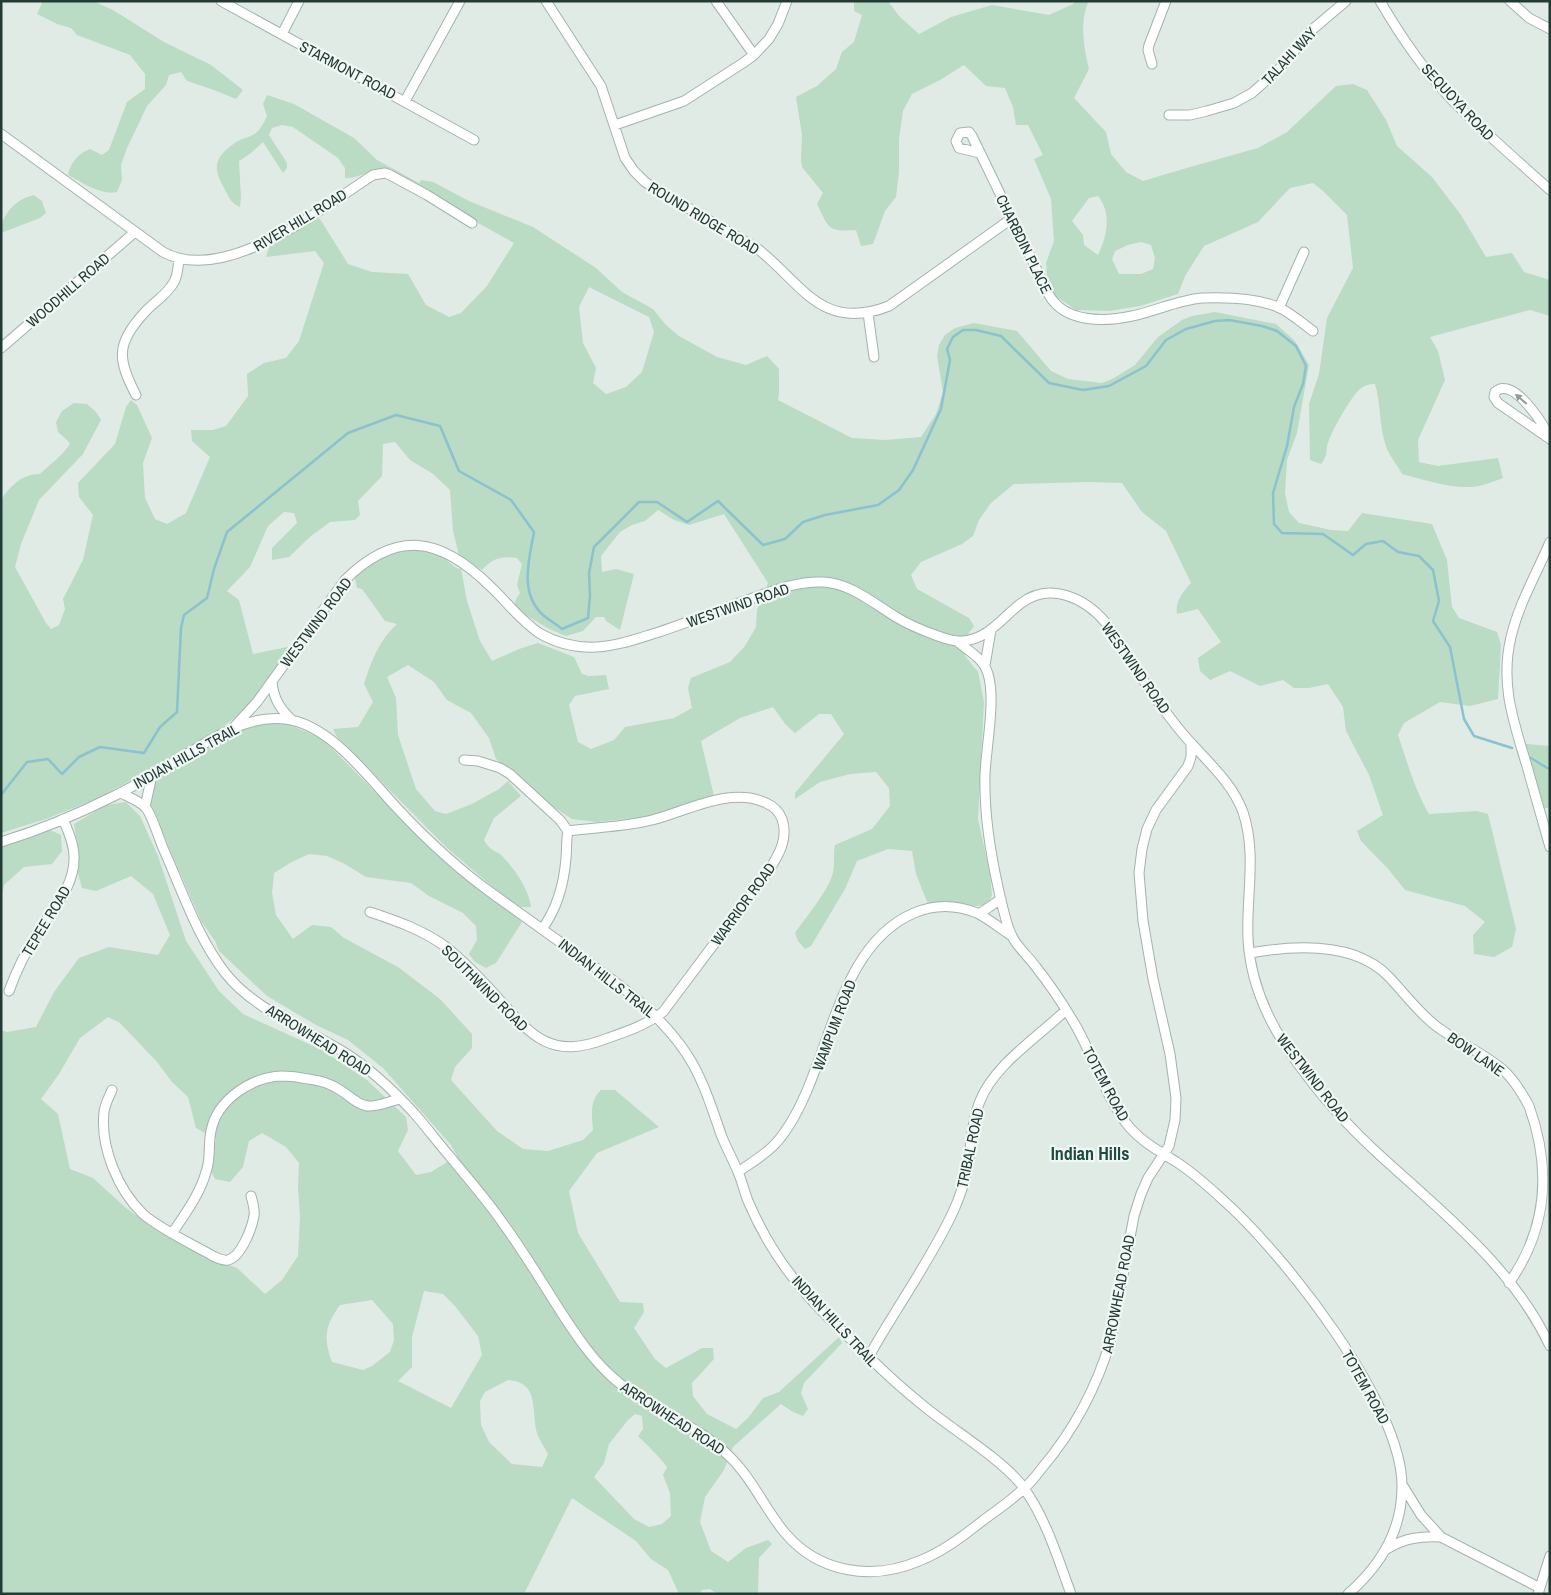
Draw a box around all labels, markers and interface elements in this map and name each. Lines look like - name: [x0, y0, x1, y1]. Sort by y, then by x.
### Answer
- street label: TALAHI WAY: [1257, 22, 1322, 90]
- street label: STARMONT ROAD: [296, 36, 400, 104]
- street label: SEQUOYA ROAD: [1417, 59, 1499, 145]
- street label: ROUND RIDGE ROAD: [644, 176, 764, 260]
- street label: RIVER HILL ROAD: [249, 184, 351, 256]
- street label: CHARBDIN PLACE: [991, 191, 1057, 297]
- street label: WOODHILL ROAD: [22, 248, 114, 332]
- one-way arrow: [1515, 394, 1527, 405]
- street label: WESTWIND ROAD: [275, 573, 357, 671]
- street label: WESTWIND ROAD: [684, 578, 792, 632]
- street label: WESTWIND ROAD: [1097, 618, 1175, 718]
- street label: INDIAN HILLS TRAIL: [130, 718, 243, 794]
- street label: WARRIOR ROAD: [706, 858, 780, 950]
- street label: TEPEE ROAD: [17, 882, 75, 960]
- street label: INDIAN HILLS TRAIL: [554, 934, 660, 1022]
- street label: SOUTHWIND ROAD: [437, 940, 533, 1036]
- street label: WAMPUM ROAD: [807, 976, 861, 1074]
- street label: ARROWHEAD ROAD: [262, 999, 376, 1081]
- street label: BOW LANE: [1443, 1027, 1509, 1081]
- street label: WESTWIND ROAD: [1272, 1029, 1354, 1127]
- street label: TOTEM ROAD: [1078, 1043, 1135, 1125]
- street label: TRIBAL ROAD: [951, 1106, 989, 1190]
- district label: Indian Hills: [1051, 1141, 1129, 1166]
- street label: ARROWHEAD ROAD: [1096, 1233, 1140, 1356]
- street label: INDIAN HILLS TRAIL: [787, 1271, 883, 1371]
- street label: TOTEM ROAD: [1337, 1346, 1395, 1428]
- street label: ARROWHEAD ROAD: [616, 1376, 729, 1460]

